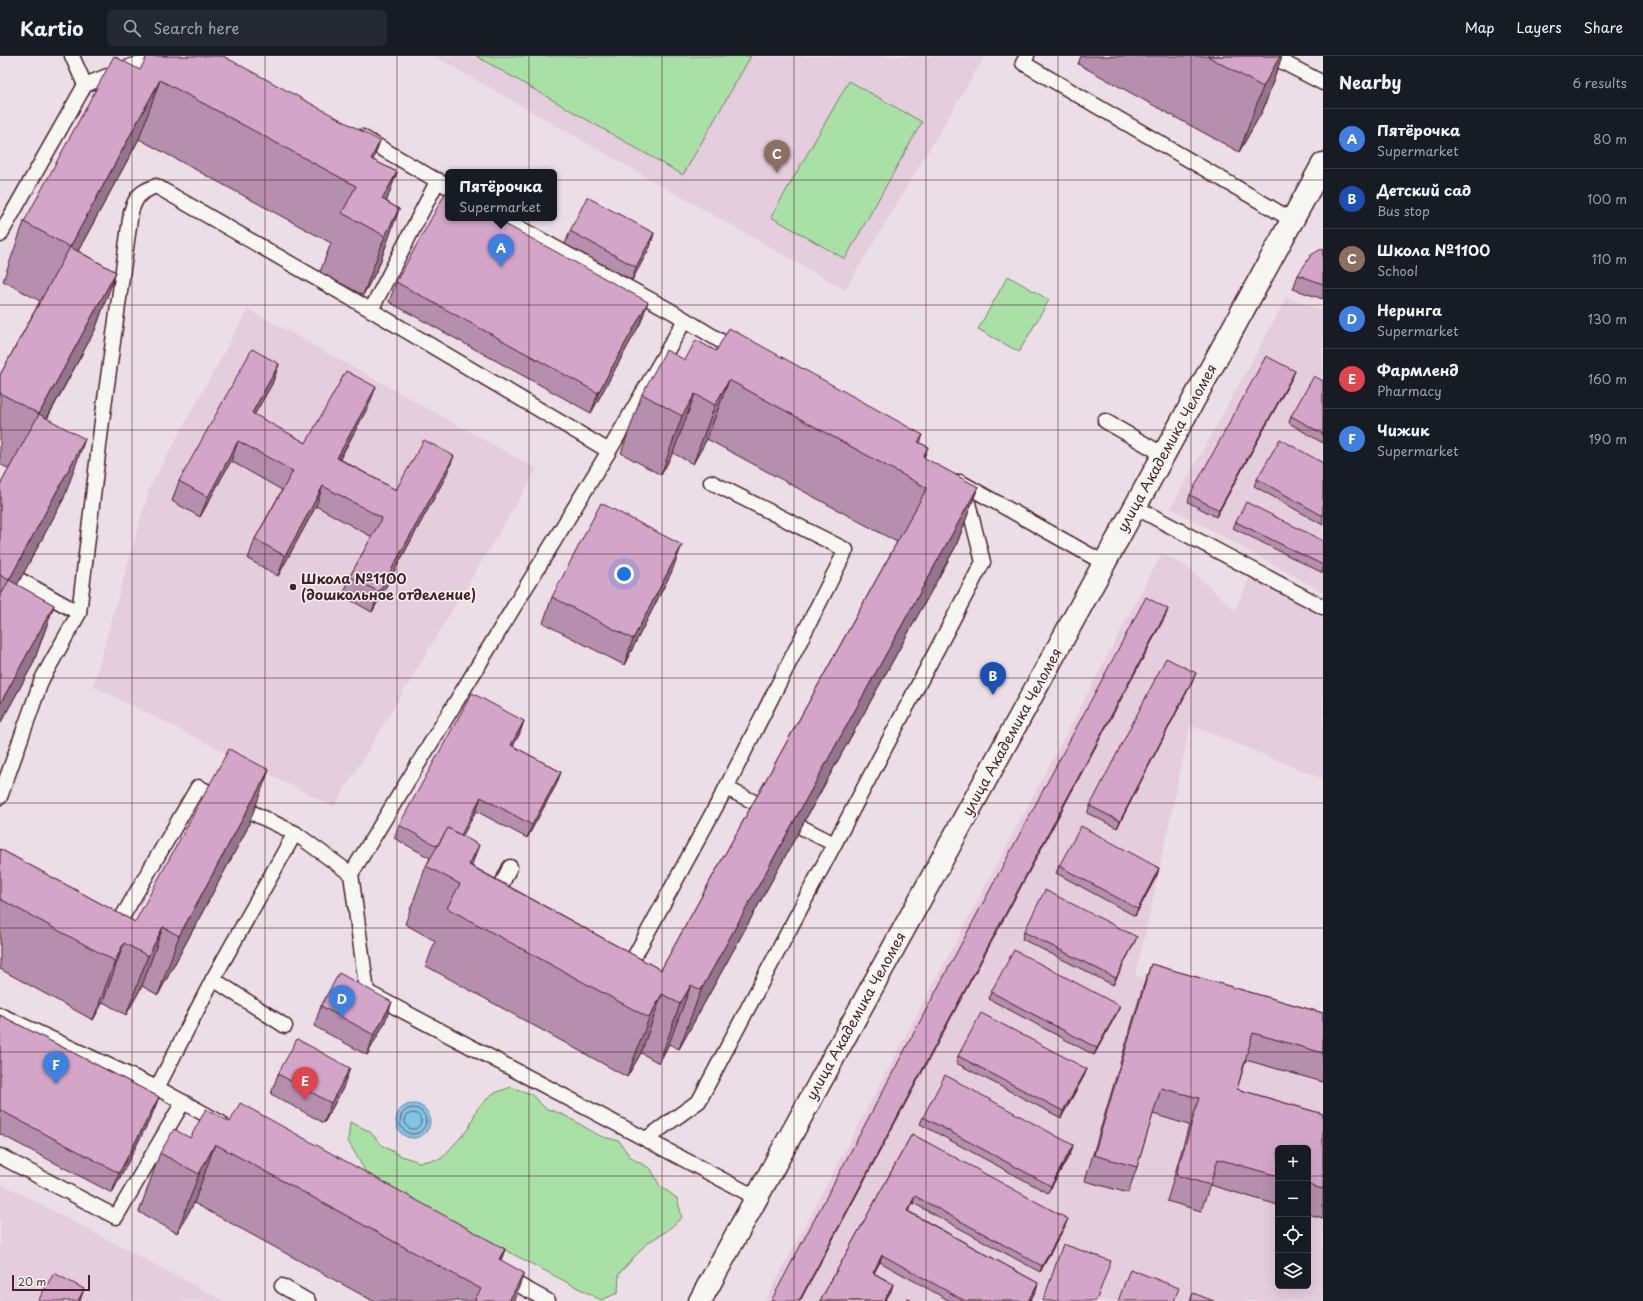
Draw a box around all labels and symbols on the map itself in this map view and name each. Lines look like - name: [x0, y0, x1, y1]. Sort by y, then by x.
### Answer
- pin: C: [764, 140, 790, 173]
- pin: A: [488, 234, 514, 267]
- street label: улица Академика Челомея: [1112, 360, 1222, 536]
- your location: [614, 564, 634, 584]
- place label: Школа №1100 (дошкольное отделение): [301, 568, 476, 605]
- marker: Школа №1100 (дошкольное отделение): [288, 582, 298, 592]
- street label: улица Академика Челомея: [957, 644, 1067, 820]
- pin: B: [980, 662, 1006, 695]
- street label: улица Академика Челомея: [801, 928, 911, 1104]
- pin: D: [329, 985, 355, 1018]
- pin: F: [43, 1051, 69, 1084]
- pin: E: [292, 1067, 318, 1100]
- scale bar: [12, 1273, 90, 1292]

